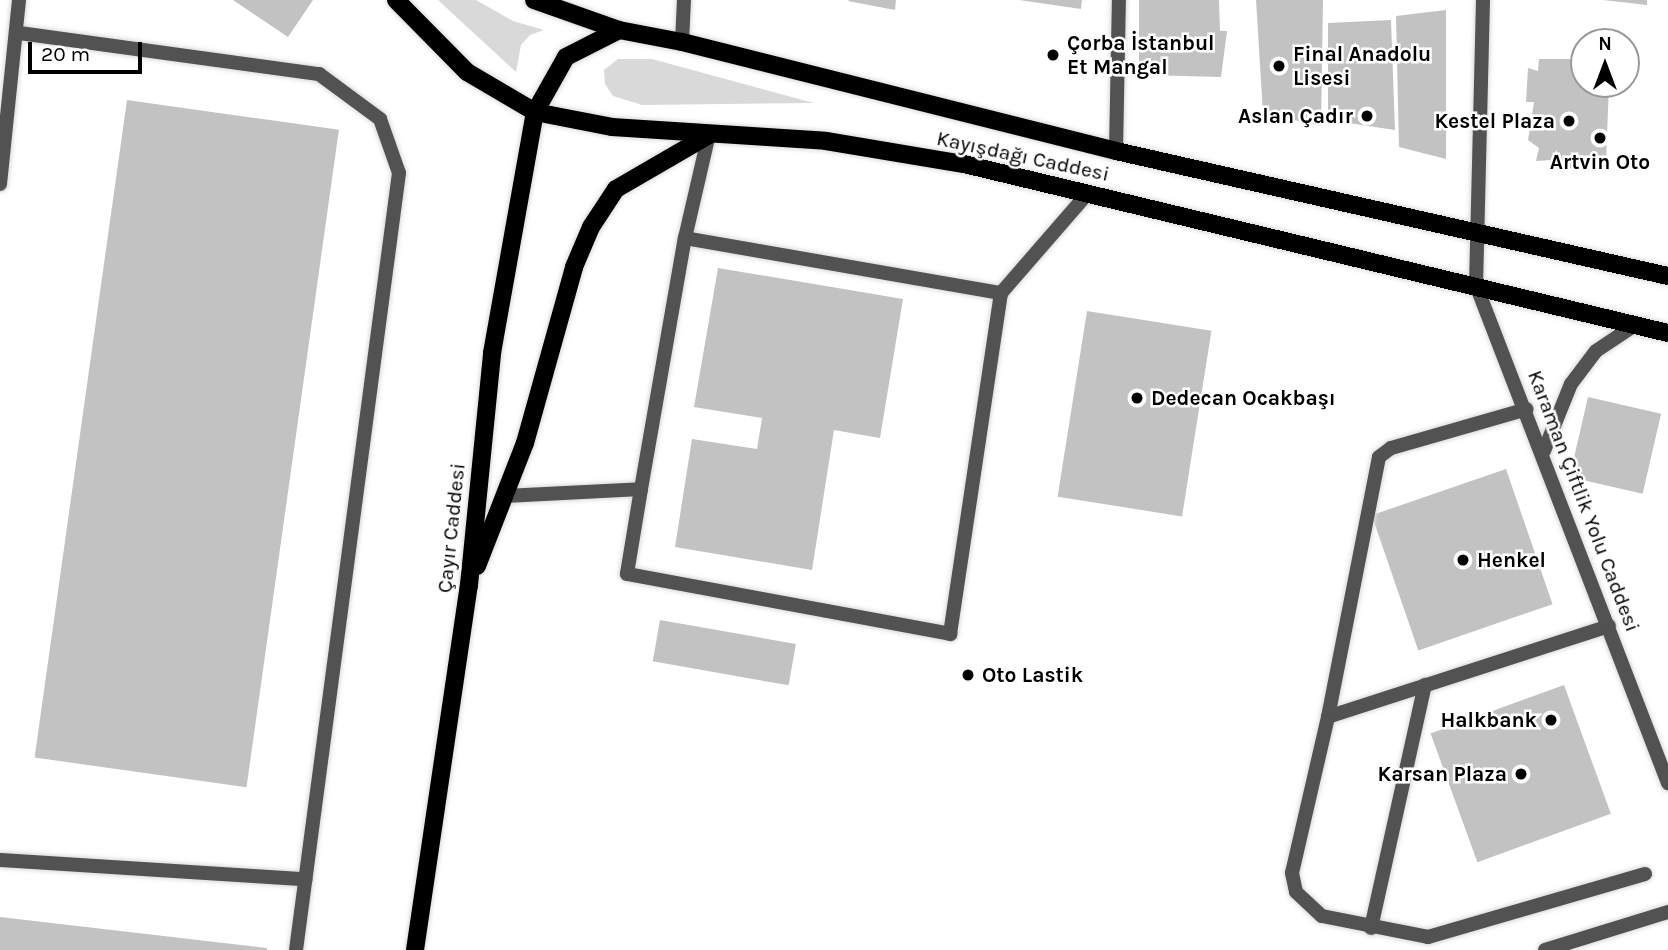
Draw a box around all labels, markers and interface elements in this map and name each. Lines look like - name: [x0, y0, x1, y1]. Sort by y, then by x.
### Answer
- scale bar: [32, 28, 145, 72]
- north arrow: [1570, 28, 1640, 98]
- place label: Çorba İstanbul Et Mangal: [1067, 30, 1215, 80]
- text: N: [1598, 33, 1612, 55]
- place label: Final Anadolu Lisesi: [1293, 41, 1431, 91]
- text: 20 m: [41, 42, 90, 66]
- marker: Çorba İstanbul Et Mangal: [1045, 47, 1061, 63]
- marker: Final Anadolu Lisesi: [1271, 58, 1287, 74]
- place label: Aslan Çadır: [1238, 103, 1353, 129]
- marker: Aslan Çadır: [1359, 108, 1375, 124]
- place label: Kestel Plaza: [1434, 108, 1555, 134]
- marker: Kestel Plaza: [1561, 113, 1577, 129]
- street label: Kayışdağı Caddesi: [934, 125, 1112, 187]
- marker: Artvin Oto: [1592, 130, 1608, 146]
- place label: Artvin Oto: [1550, 149, 1650, 175]
- street label: Karaman Çiftlik Yolu Caddesi: [1522, 367, 1646, 635]
- place label: Dedecan Ocakbaşı: [1151, 385, 1336, 411]
- marker: Dedecan Ocakbaşı: [1129, 390, 1145, 406]
- street label: Çayır Caddesi: [432, 462, 470, 594]
- place label: Henkel: [1477, 547, 1546, 573]
- marker: Henkel: [1455, 552, 1471, 568]
- place label: Oto Lastik: [982, 662, 1083, 688]
- marker: Oto Lastik: [960, 667, 976, 683]
- place label: Halkbank: [1440, 707, 1537, 733]
- marker: Halkbank: [1543, 712, 1559, 728]
- place label: Karsan Plaza: [1377, 761, 1507, 787]
- marker: Karsan Plaza: [1513, 766, 1529, 782]

